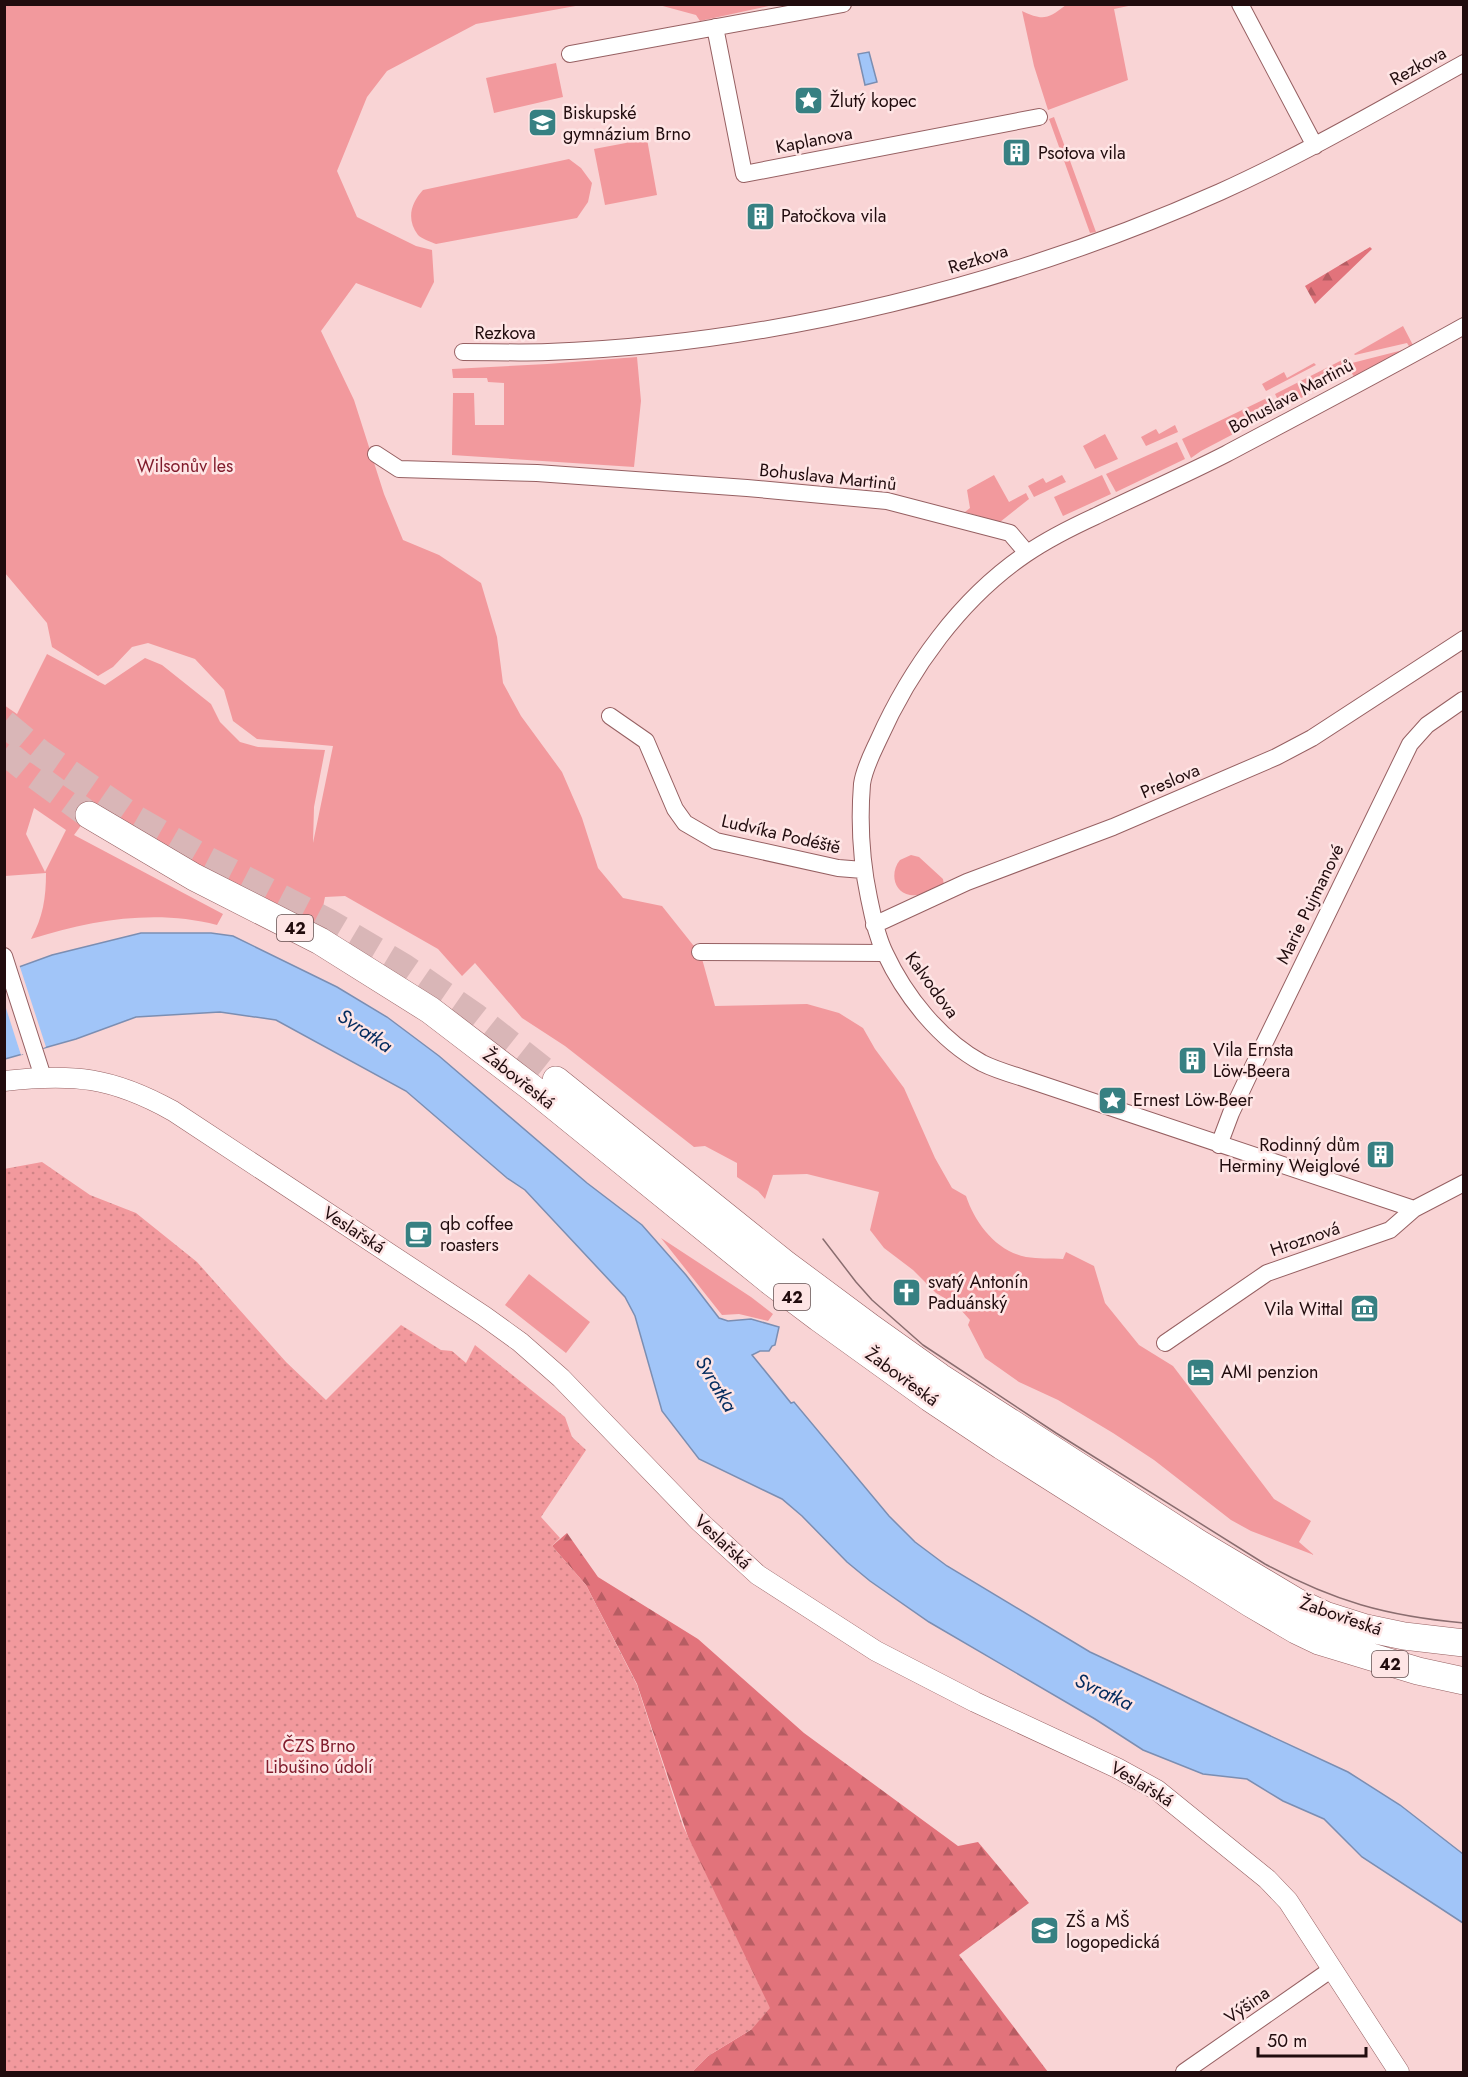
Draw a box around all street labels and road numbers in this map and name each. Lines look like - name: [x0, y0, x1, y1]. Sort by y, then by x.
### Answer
- street label: Rezkova: [1385, 40, 1451, 92]
- street label: Kaplanova: [773, 120, 855, 160]
- street label: Rezkova: [945, 238, 1011, 280]
- street label: Rezkova: [474, 320, 536, 346]
- street label: Bohuslava Martinů: [1224, 352, 1358, 440]
- street label: Bohuslava Martinů: [758, 457, 898, 497]
- street label: Preslova: [1136, 757, 1204, 805]
- street label: Ludvíka Podéště: [719, 808, 843, 860]
- street label: Marie Pujmanové: [1270, 840, 1350, 968]
- road number: 42: [277, 915, 313, 941]
- street label: Kalvodova: [899, 946, 965, 1024]
- street label: Žabovřeská: [477, 1042, 561, 1116]
- street label: Veslařská: [318, 1200, 390, 1260]
- street label: Hroznová: [1267, 1215, 1343, 1263]
- road number: 42: [774, 1284, 810, 1310]
- street label: Žabovřeská: [860, 1341, 944, 1413]
- street label: Veslařská: [689, 1509, 757, 1575]
- street label: Žabovřeská: [1296, 1590, 1386, 1642]
- road number: 42: [1372, 1651, 1408, 1677]
- street label: Veslařská: [1105, 1755, 1179, 1813]
- street label: Výšina: [1219, 1980, 1275, 2030]

